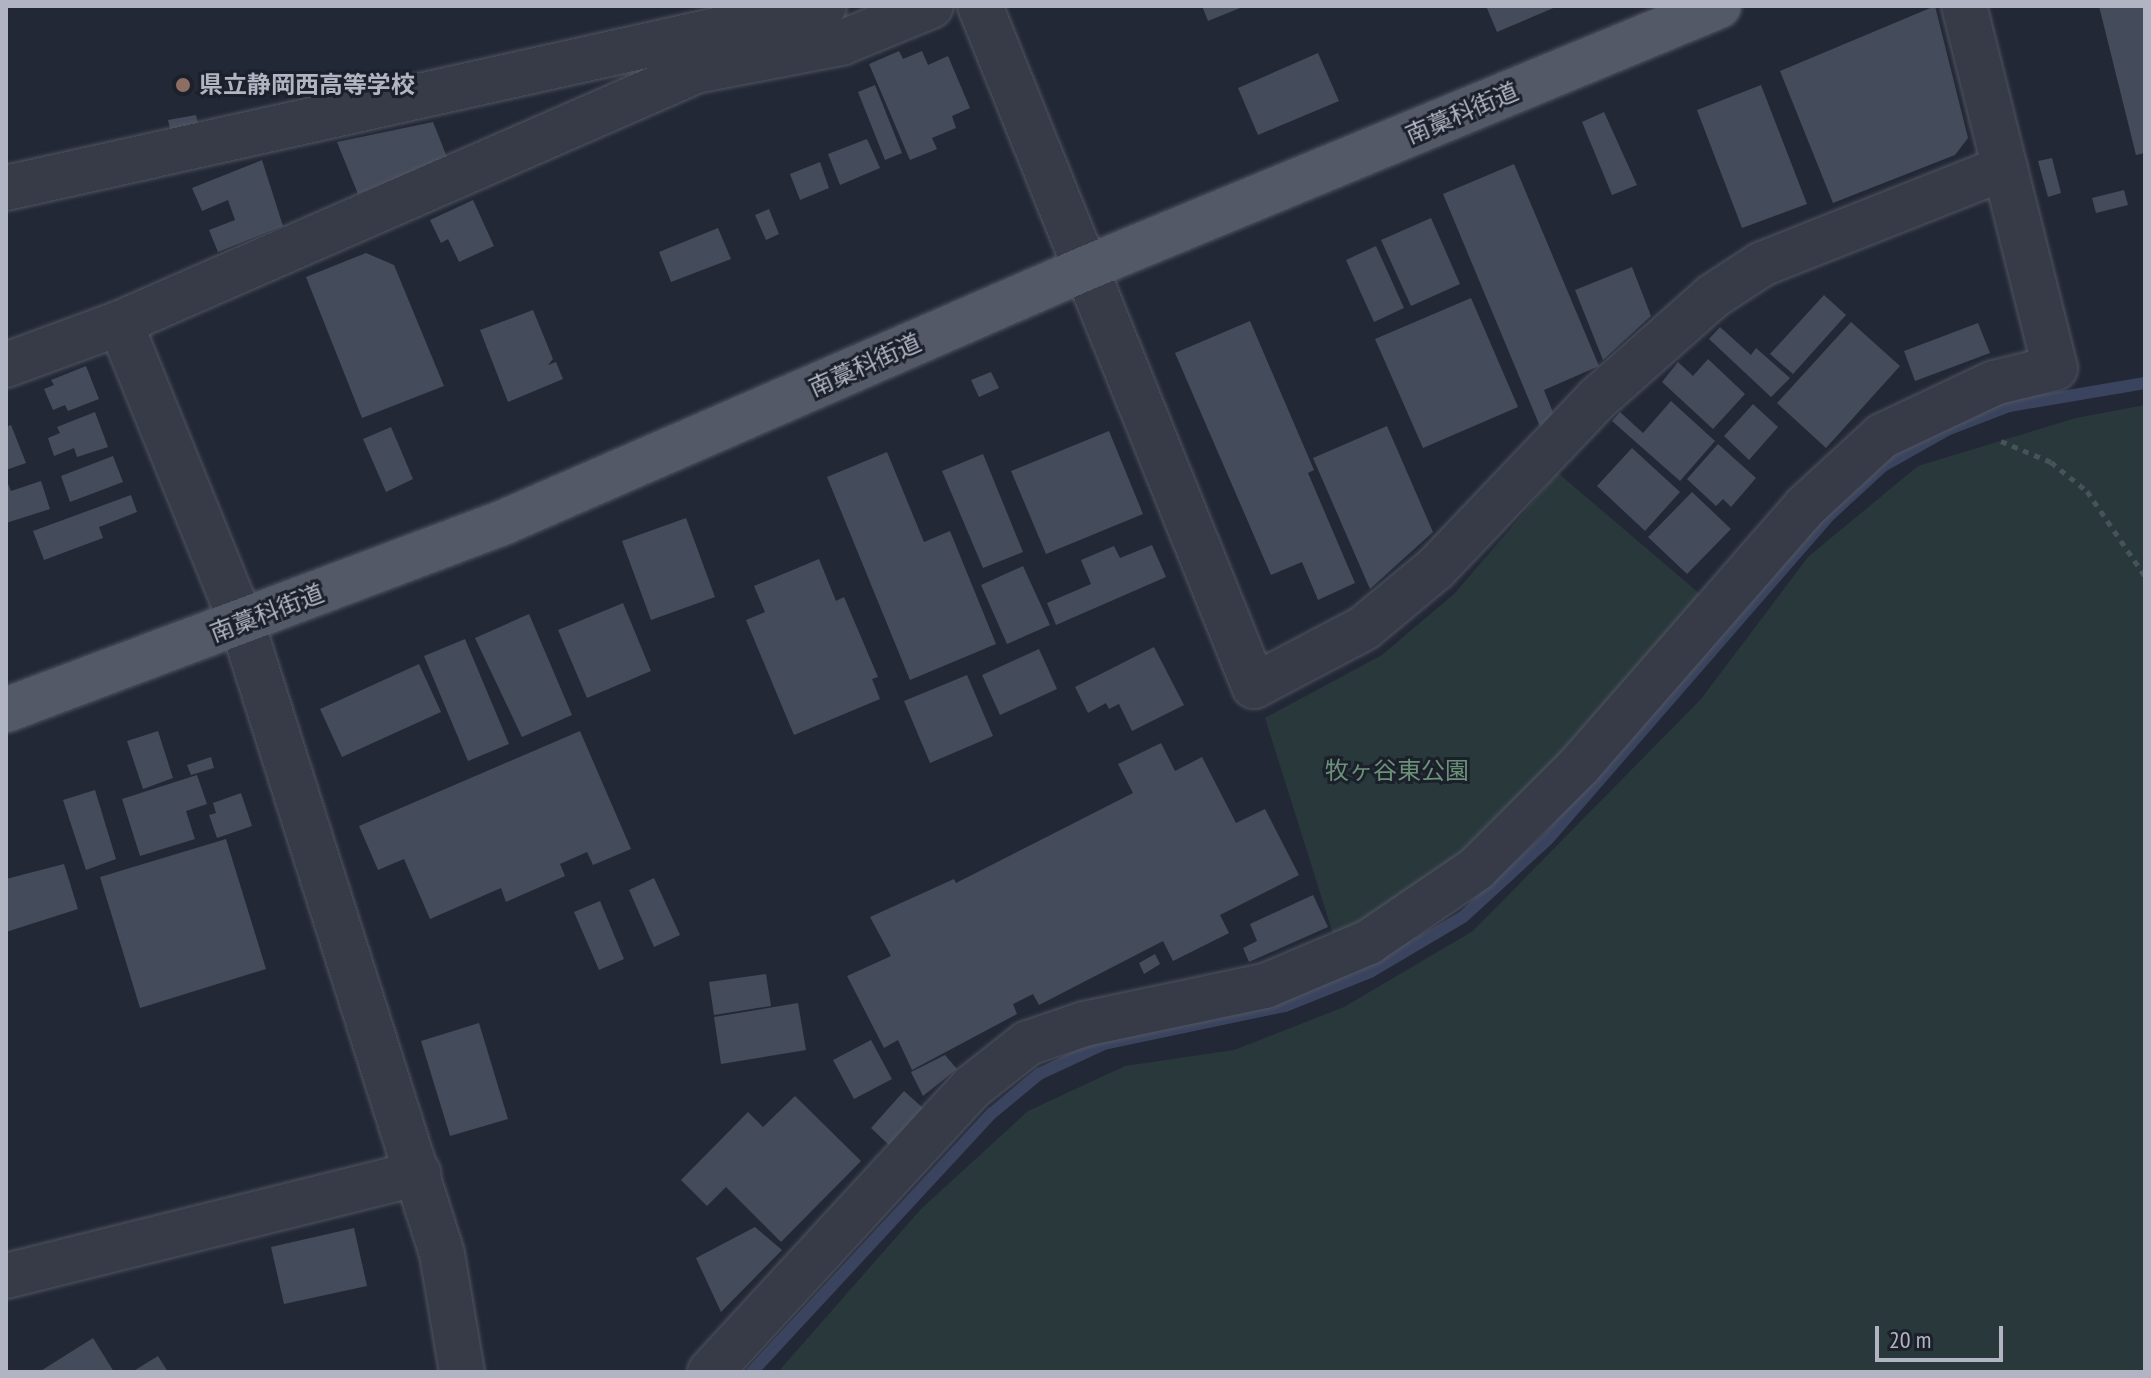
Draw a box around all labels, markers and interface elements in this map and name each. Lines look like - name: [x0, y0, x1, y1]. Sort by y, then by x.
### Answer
- place label: 県立静岡西高等学校: [199, 71, 415, 99]
- marker: 県立静岡西高等学校: [174, 76, 192, 94]
- street label: 南藁科街道: [1401, 76, 1523, 150]
- street label: 南藁科街道: [804, 327, 926, 403]
- street label: 南藁科街道: [206, 578, 328, 648]
- park label: 牧ヶ谷東公園: [1325, 757, 1469, 785]
- scale bar: [1879, 1310, 2007, 1360]
- text: 20 m: [1889, 1324, 1931, 1355]

